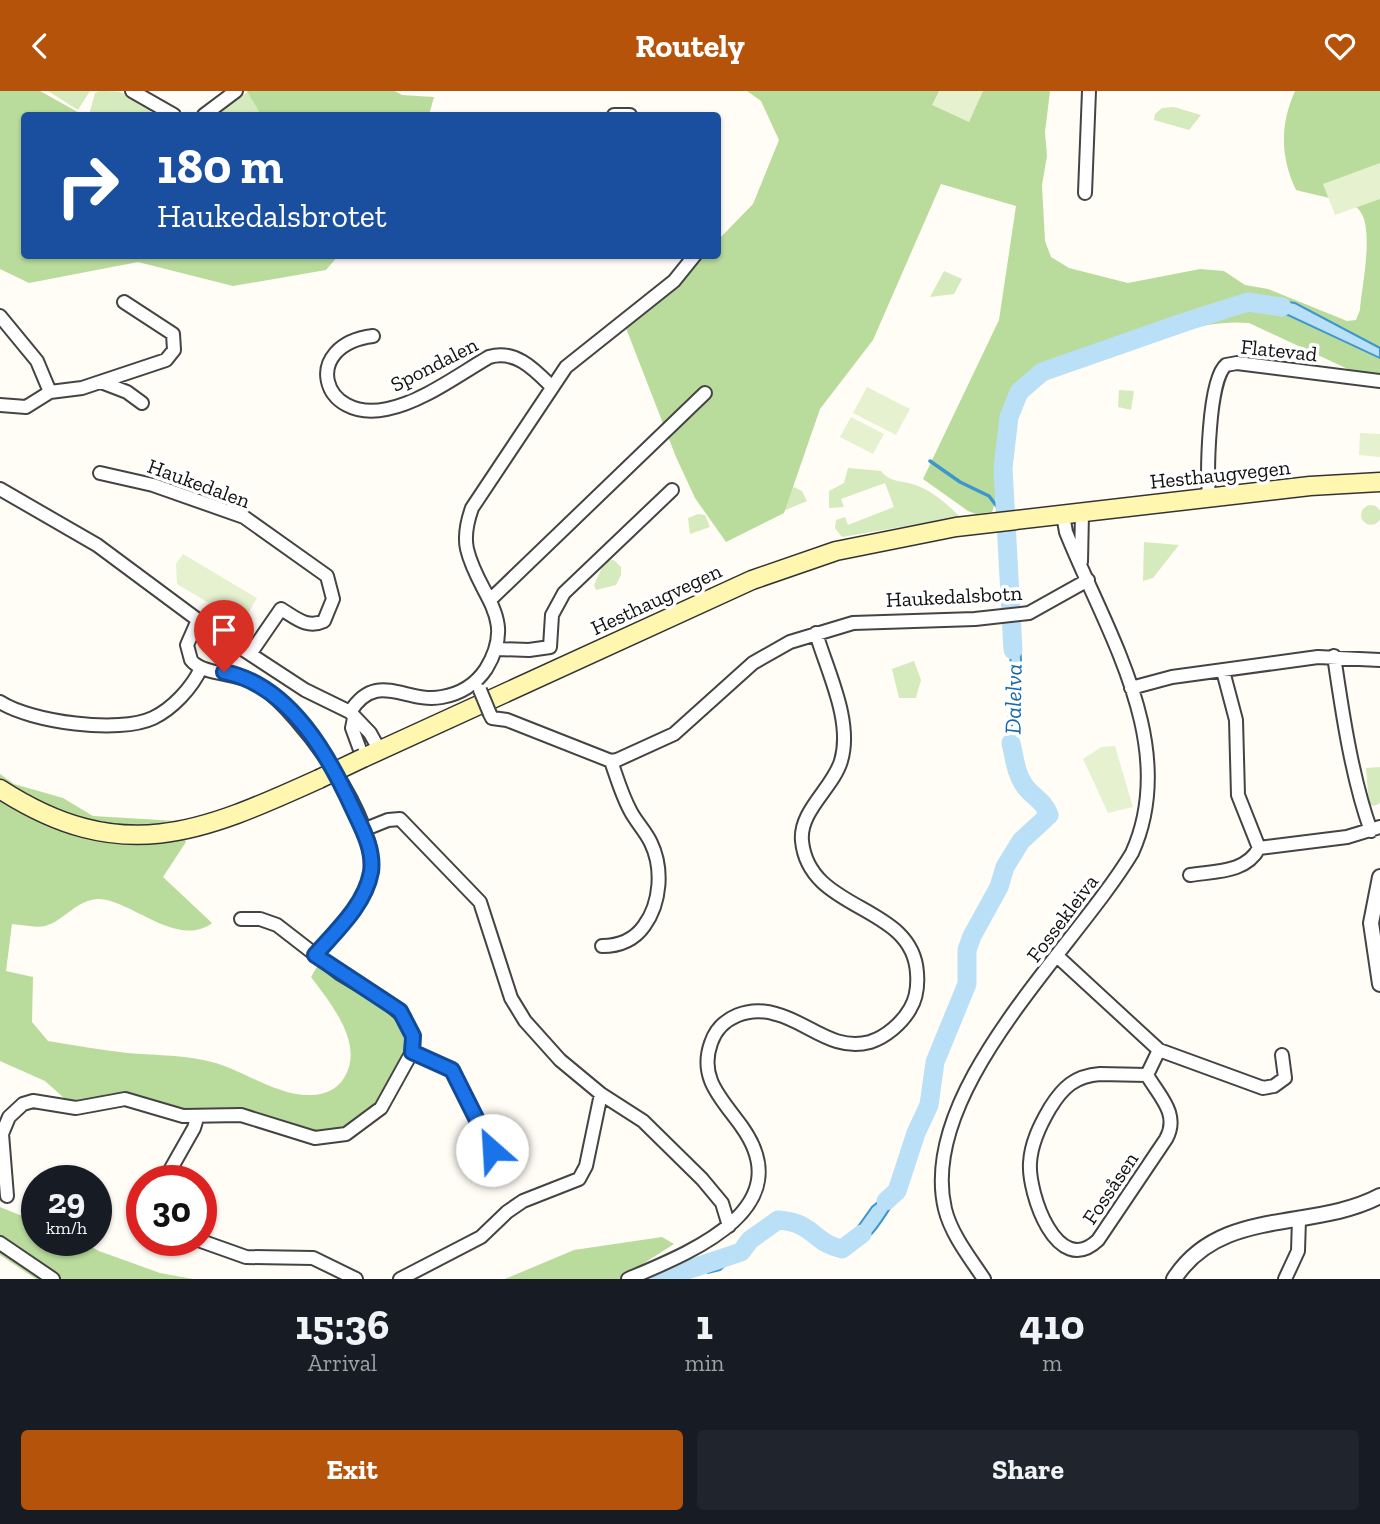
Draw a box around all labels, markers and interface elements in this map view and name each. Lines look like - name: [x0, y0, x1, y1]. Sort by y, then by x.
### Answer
- icon: back: [21, 27, 59, 65]
- text: Routely: [635, 27, 745, 65]
- icon: heart: [1321, 27, 1359, 65]
- text: 180 m: [157, 137, 284, 196]
- icon: right: [42, 140, 133, 231]
- text: Haukedalsbrotet: [157, 197, 387, 235]
- street label: Spondalen: [386, 331, 482, 397]
- street label: Flatevad: [1239, 334, 1319, 367]
- street label: Haukedalen: [144, 453, 254, 513]
- street label: Hesthaugvegen: [1149, 454, 1291, 494]
- street label: Hesthaugvegen: [587, 558, 725, 640]
- street label: Haukedalsbotn: [885, 580, 1023, 612]
- pin: [194, 600, 254, 672]
- icon: arrive: [205, 611, 243, 649]
- water label: Dalelva: [998, 663, 1028, 735]
- street label: Fossekleiva: [1021, 869, 1103, 967]
- position arrow: [455, 1113, 529, 1187]
- street label: Fossåsen: [1077, 1147, 1143, 1229]
- speed limit sign: 30: [126, 1165, 217, 1256]
- text: 29: [48, 1180, 85, 1222]
- text: km/h: [46, 1217, 87, 1239]
- text: 15:36: [295, 1299, 390, 1350]
- text: 1: [696, 1299, 713, 1350]
- text: 410: [1020, 1299, 1085, 1350]
- text: Arrival: [308, 1349, 377, 1377]
- text: min: [685, 1349, 724, 1377]
- text: m: [1042, 1349, 1062, 1377]
- button: Exit: [21, 1430, 683, 1510]
- button: Share: [697, 1430, 1359, 1510]

